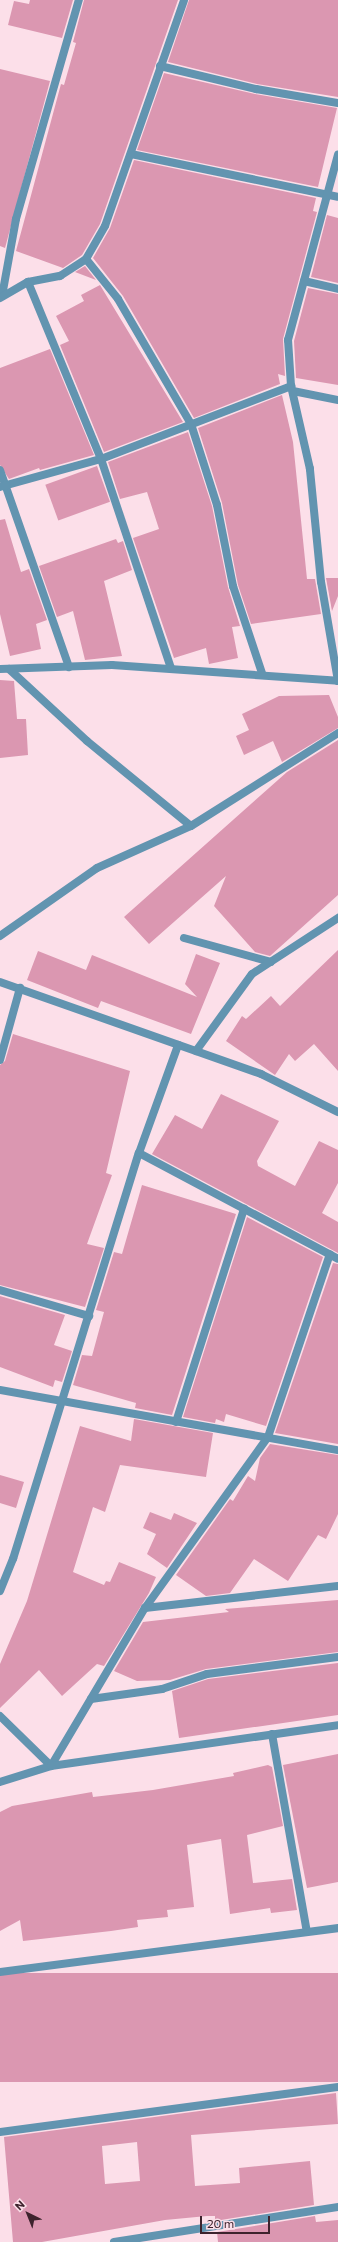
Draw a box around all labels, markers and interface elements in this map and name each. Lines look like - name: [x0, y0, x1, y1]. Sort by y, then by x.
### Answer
- north arrow: [8, 2194, 48, 2234]
- text: N: [12, 2197, 27, 2212]
- scale bar: [202, 2208, 272, 2234]
- text: 20 m: [207, 2216, 234, 2230]

